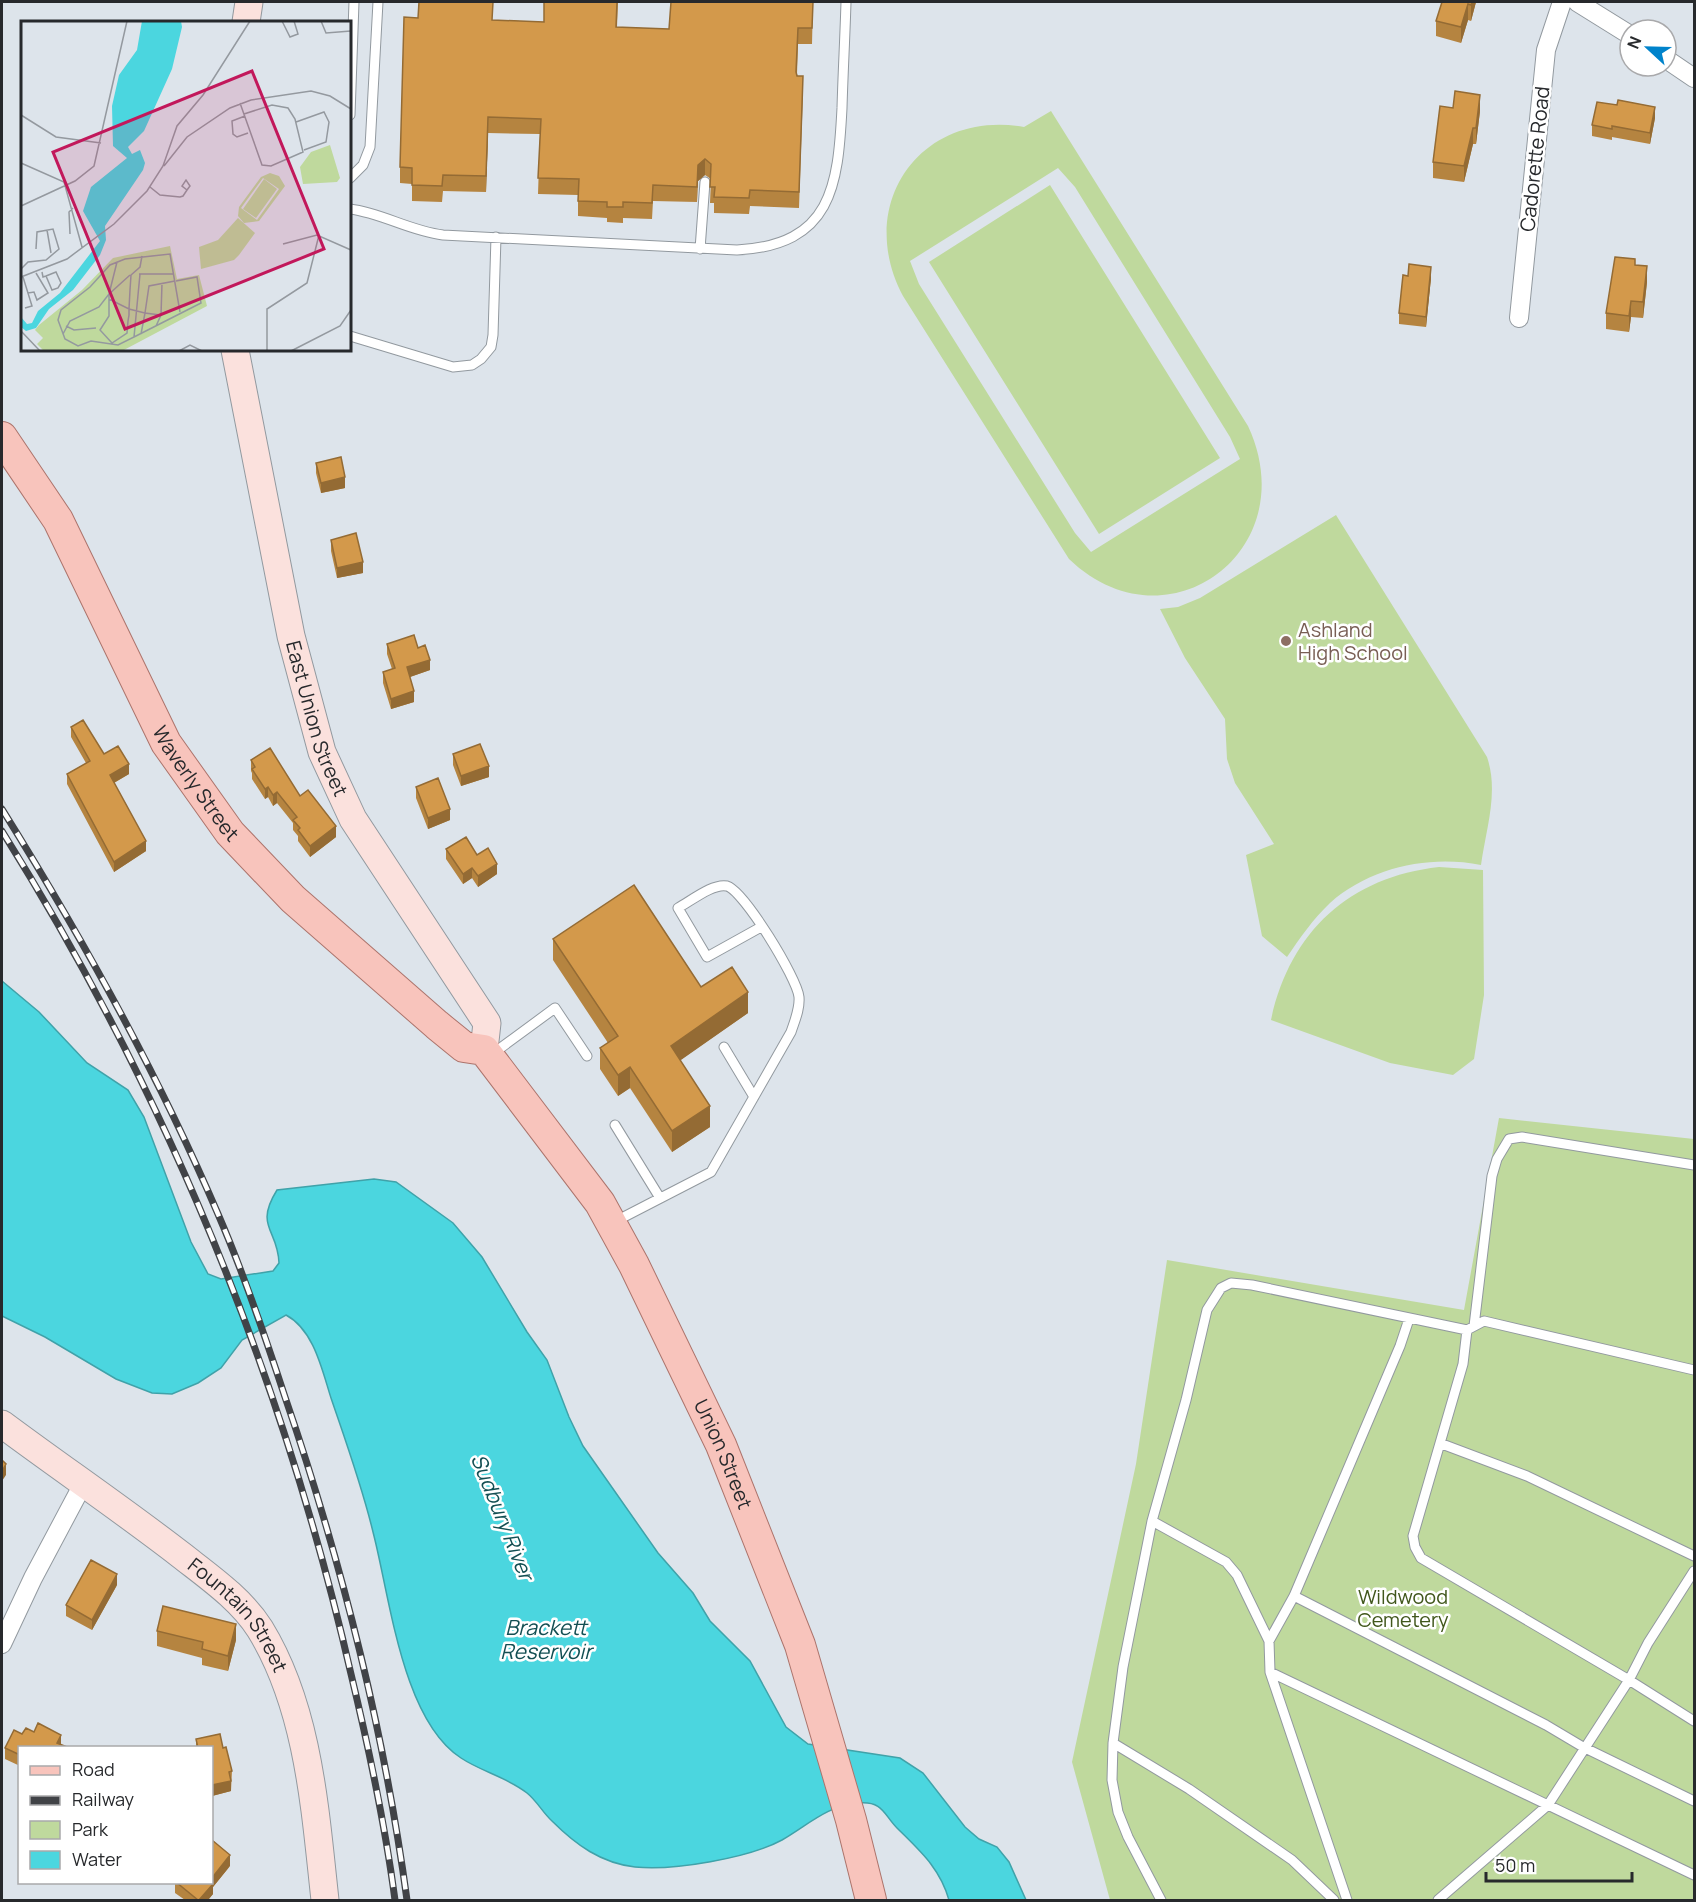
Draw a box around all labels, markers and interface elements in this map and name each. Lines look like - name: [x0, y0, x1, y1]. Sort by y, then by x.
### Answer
- north arrow: [1618, 18, 1678, 78]
- inset map: [21, 21, 351, 351]
- text: N: [1622, 33, 1646, 52]
- street label: Cadorette Road: [1513, 85, 1556, 233]
- place label: Ashland High School: [1298, 616, 1408, 666]
- marker: Ashland High School: [1279, 634, 1293, 648]
- street label: East Union Street: [280, 638, 355, 801]
- street label: Waverly Street: [147, 721, 245, 847]
- street label: Union Street: [688, 1395, 759, 1513]
- water label: Sudbury River: [465, 1449, 542, 1586]
- street label: Fountain Street: [183, 1551, 294, 1676]
- park label: Wildwood Cemetery: [1357, 1583, 1449, 1633]
- water label: Brackett Reservoir: [500, 1613, 594, 1665]
- legend: [18, 1746, 213, 1884]
- text: Road: [72, 1757, 115, 1781]
- text: Railway: [72, 1787, 134, 1811]
- text: Park: [72, 1817, 109, 1841]
- scale bar: [1486, 1845, 1632, 1883]
- text: Water: [72, 1847, 122, 1871]
- text: 50 m: [1495, 1853, 1535, 1877]

